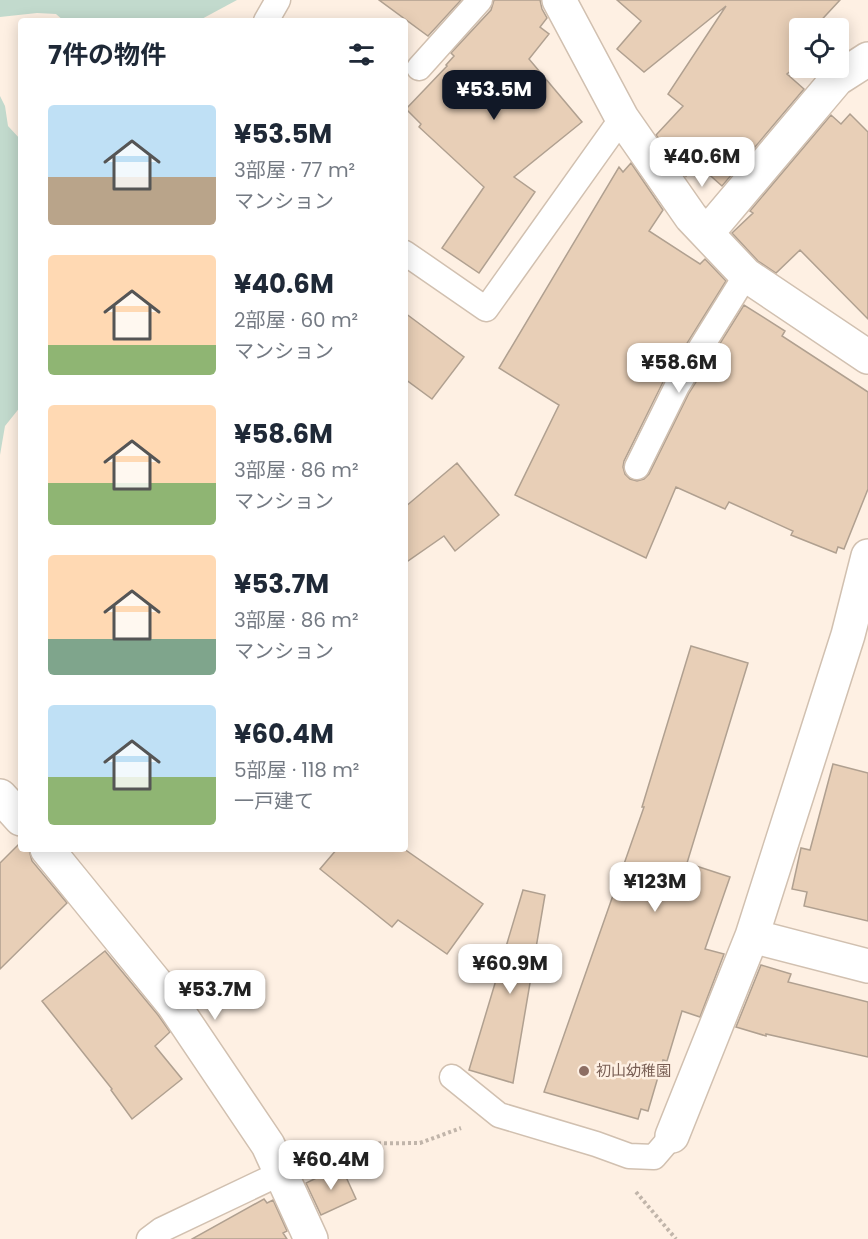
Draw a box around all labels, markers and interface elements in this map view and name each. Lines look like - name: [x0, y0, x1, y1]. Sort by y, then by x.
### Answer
- map controls: [789, 18, 849, 78]
- button: locate: [789, 18, 849, 78]
- text: 7件の物件: [48, 37, 166, 73]
- icon: filters: [345, 38, 378, 71]
- pin: ¥53.5M: [445, 70, 543, 121]
- text: ¥53.5M: [456, 75, 532, 103]
- text: ¥53.5M: [234, 116, 332, 152]
- icon: home: [96, 129, 168, 201]
- pin: ¥40.6M: [653, 137, 751, 188]
- text: ¥40.6M: [664, 142, 740, 170]
- text: 3部屋 · 77 m²: [234, 156, 355, 184]
- text: マンション: [234, 187, 334, 215]
- text: ¥40.6M: [234, 266, 334, 302]
- icon: home: [96, 279, 168, 351]
- text: 2部屋 · 60 m²: [234, 306, 358, 334]
- text: マンション: [234, 337, 334, 365]
- pin: ¥58.6M: [630, 343, 728, 394]
- text: ¥58.6M: [641, 348, 717, 376]
- text: ¥58.6M: [234, 416, 333, 452]
- icon: home: [96, 429, 168, 501]
- text: 3部屋 · 86 m²: [234, 456, 359, 484]
- text: マンション: [234, 487, 334, 515]
- text: ¥53.7M: [234, 566, 329, 602]
- icon: home: [96, 579, 168, 651]
- text: 3部屋 · 86 m²: [234, 606, 359, 634]
- text: マンション: [234, 637, 334, 665]
- text: ¥60.4M: [234, 716, 334, 752]
- icon: home: [96, 729, 168, 801]
- text: 5部屋 · 118 m²: [234, 756, 359, 784]
- text: 一戸建て: [234, 787, 314, 815]
- pin: ¥123M: [613, 862, 697, 913]
- text: ¥123M: [624, 867, 686, 895]
- pin: ¥60.9M: [461, 944, 559, 995]
- text: ¥60.9M: [472, 949, 548, 977]
- pin: ¥53.7M: [166, 970, 264, 1021]
- text: ¥53.7M: [178, 975, 252, 1003]
- place label: 初山幼稚園: [596, 1060, 671, 1081]
- marker: 初山幼稚園: [577, 1064, 591, 1078]
- pin: ¥60.4M: [282, 1140, 380, 1191]
- text: ¥60.4M: [293, 1145, 369, 1173]

